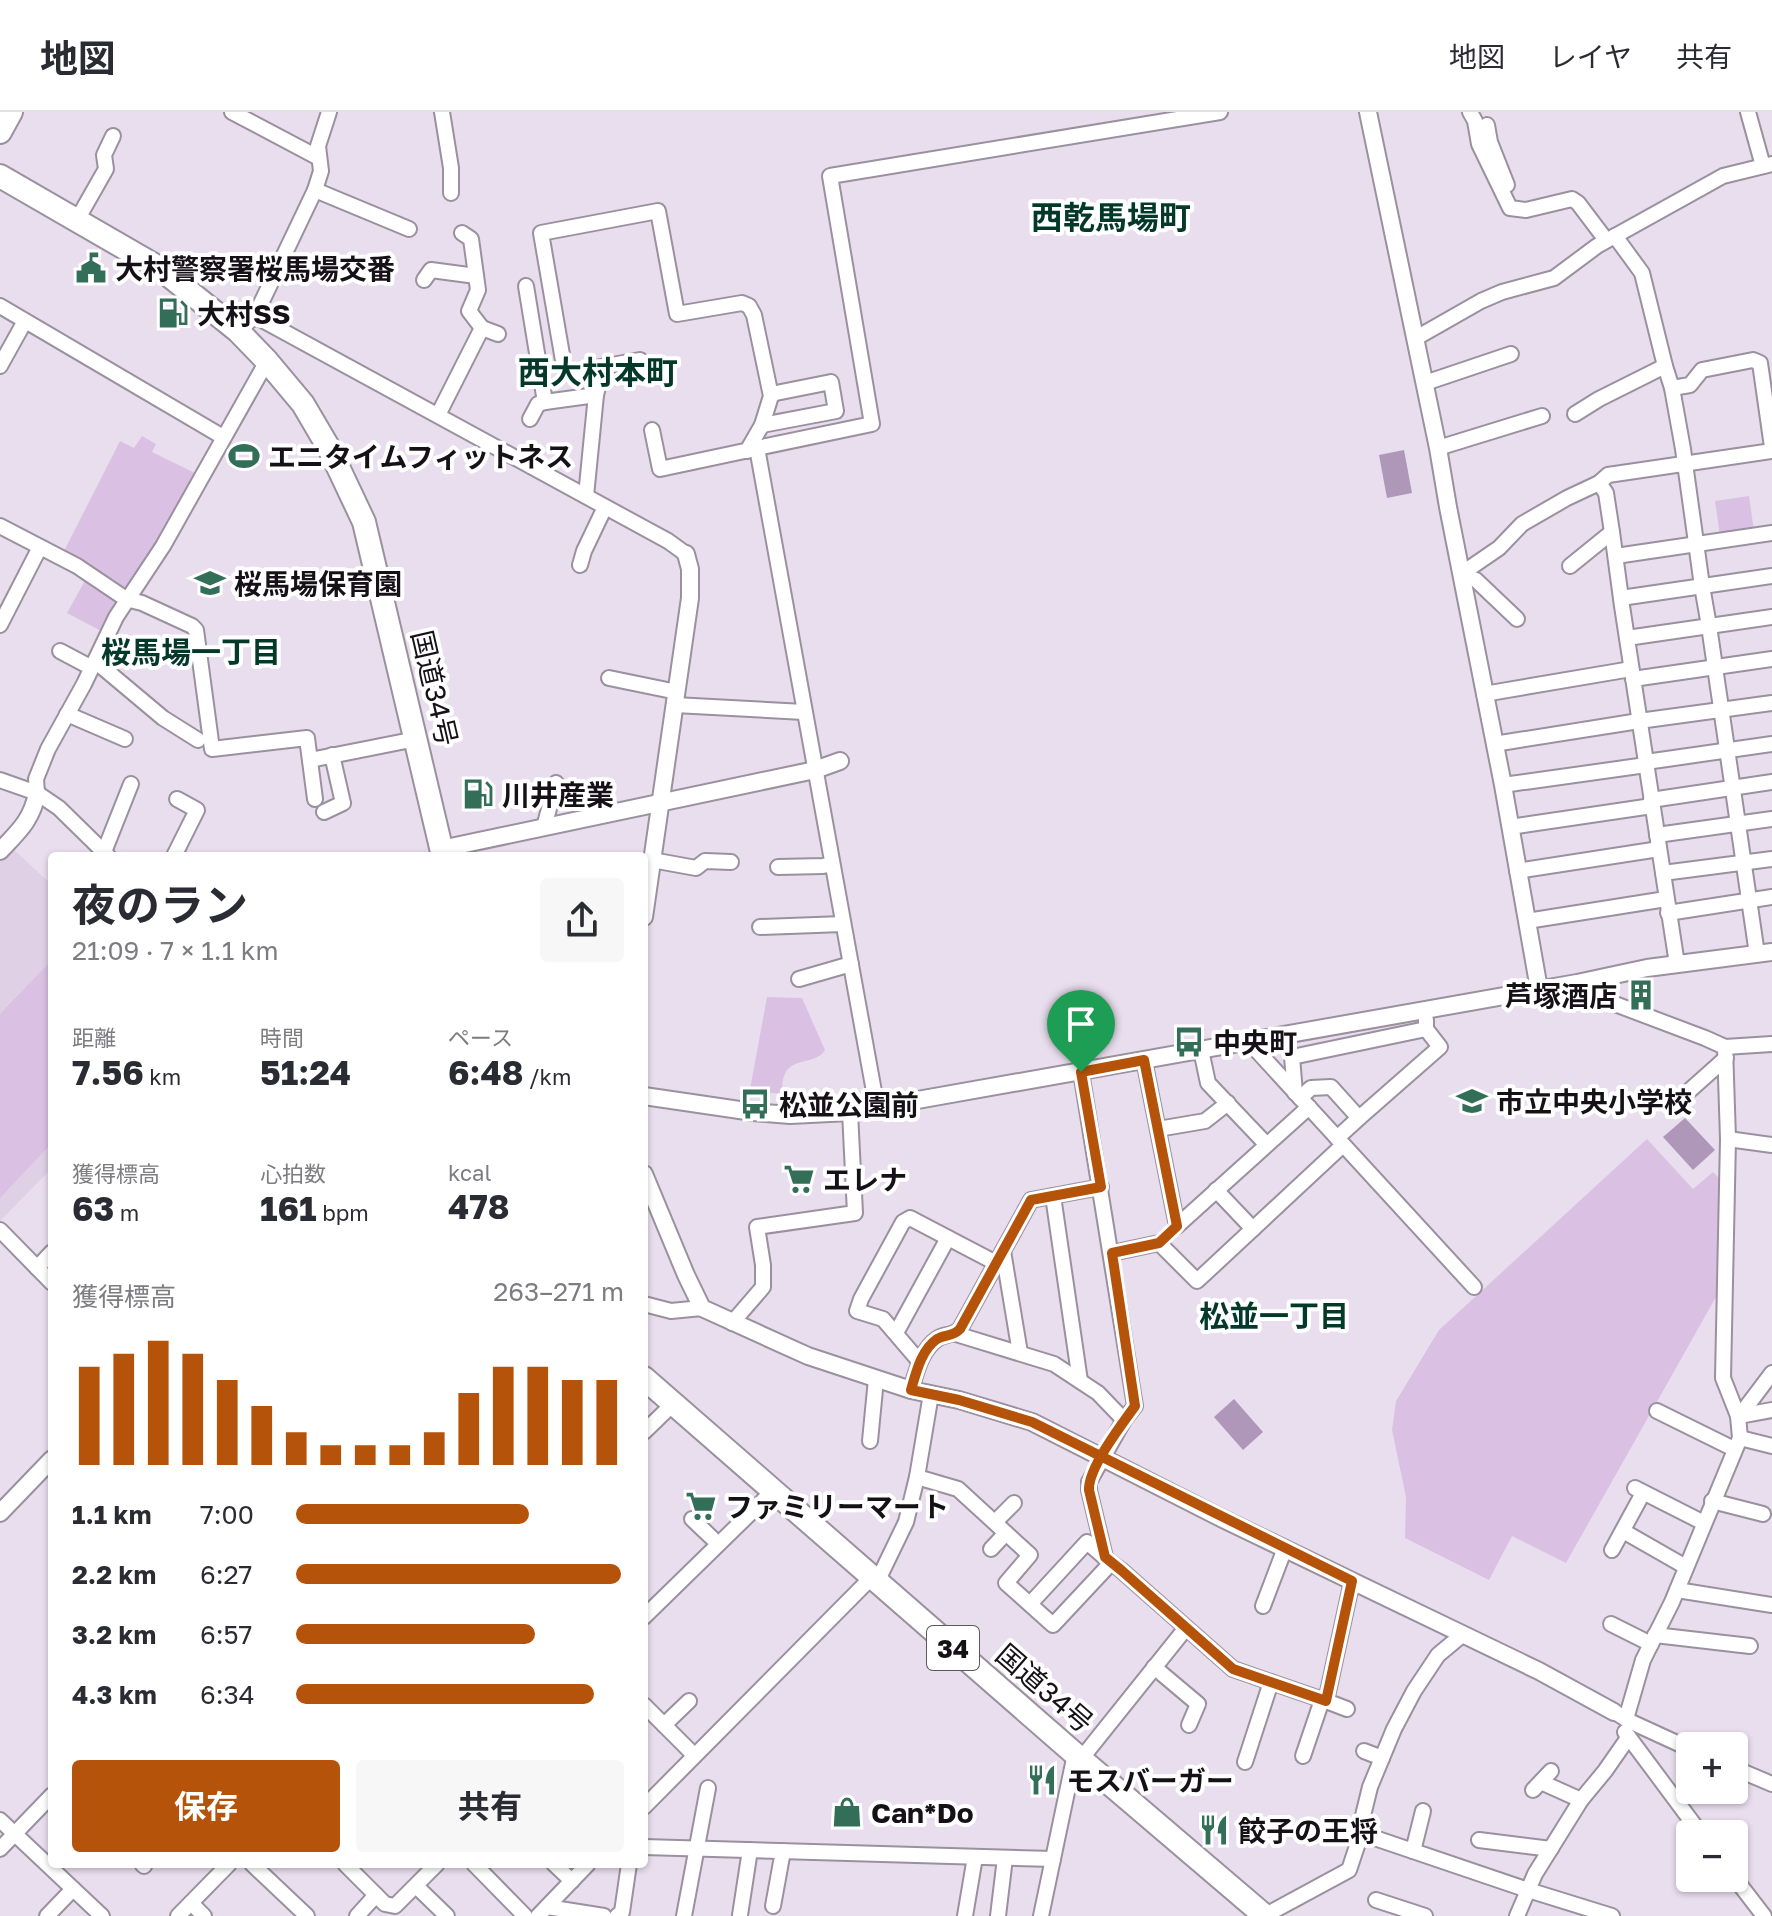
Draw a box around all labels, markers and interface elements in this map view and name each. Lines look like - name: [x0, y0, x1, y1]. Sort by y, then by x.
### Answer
- text: 地図: [40, 35, 116, 80]
- text: 地図: [1449, 40, 1505, 73]
- text: レイヤ: [1549, 40, 1632, 73]
- text: 共有: [1676, 40, 1732, 73]
- district label: 西乾馬場町: [1031, 198, 1191, 236]
- public building icon: 大村警察署桜馬場交番: [74, 251, 108, 285]
- place label: 大村警察署桜馬場交番: [115, 252, 395, 285]
- fuel station icon: 大村SS: [156, 296, 190, 330]
- place label: 大村SS: [197, 297, 291, 330]
- district label: 西大村本町: [518, 353, 678, 391]
- sports icon: エニタイムフィットネス: [227, 439, 261, 473]
- place label: エニタイムフィットネス: [268, 440, 573, 473]
- school or university icon: 桜馬場保育園: [193, 566, 227, 600]
- place label: 桜馬場保育園: [234, 567, 402, 600]
- street label: 国道34号: [406, 627, 464, 749]
- district label: 桜馬場一丁目: [101, 634, 281, 670]
- fuel station icon: 川井産業: [461, 777, 495, 811]
- place label: 川井産業: [502, 778, 614, 811]
- text: 夜のラン: [72, 878, 248, 931]
- button: share: [540, 878, 624, 962]
- text: 21:09 · 7 × 1.1 km: [72, 935, 278, 966]
- building icon: 芦塚酒店: [1624, 978, 1658, 1012]
- place label: 芦塚酒店: [1505, 979, 1617, 1012]
- pin: [1047, 990, 1115, 1072]
- icon: arrive: [1059, 1002, 1103, 1046]
- text: 距離: [72, 1024, 116, 1051]
- text: 時間: [260, 1024, 304, 1051]
- text: ペース: [448, 1024, 513, 1051]
- bus stop icon: 中央町: [1172, 1025, 1206, 1059]
- place label: 中央町: [1213, 1026, 1297, 1059]
- text: 7.56: [72, 1052, 144, 1092]
- text: 51:24: [260, 1052, 351, 1092]
- text: 6:48: [448, 1052, 523, 1092]
- text: km: [144, 1063, 181, 1090]
- text: /km: [523, 1063, 571, 1090]
- school or university icon: 市立中央小学校: [1455, 1084, 1489, 1118]
- place label: 市立中央小学校: [1496, 1085, 1692, 1118]
- bus stop icon: 松並公園前: [738, 1087, 772, 1121]
- place label: 松並公園前: [779, 1088, 919, 1121]
- text: kcal: [448, 1159, 491, 1186]
- text: 獲得標高: [72, 1160, 160, 1187]
- text: 心拍数: [260, 1160, 326, 1187]
- supermarket icon: エレナ: [782, 1162, 816, 1196]
- place label: エレナ: [823, 1163, 907, 1196]
- text: 478: [448, 1186, 510, 1226]
- text: 63: [72, 1188, 114, 1228]
- text: 161: [260, 1188, 317, 1228]
- text: m: [114, 1199, 139, 1226]
- text: bpm: [317, 1199, 369, 1226]
- text: 263–271 m: [493, 1276, 624, 1307]
- text: 獲得標高: [72, 1281, 176, 1312]
- district label: 松並一丁目: [1199, 1298, 1349, 1334]
- supermarket icon: ファミリーマート: [684, 1489, 718, 1523]
- place label: ファミリーマート: [725, 1490, 949, 1523]
- text: 1.1 km: [72, 1499, 151, 1530]
- text: 7:00: [200, 1499, 254, 1530]
- text: 2.2 km: [72, 1559, 156, 1590]
- text: 6:27: [200, 1559, 252, 1590]
- text: 3.2 km: [72, 1619, 156, 1650]
- text: 6:57: [200, 1619, 252, 1650]
- road number: 34: [927, 1626, 979, 1670]
- street label: 国道34号: [990, 1637, 1100, 1739]
- text: 4.3 km: [72, 1679, 157, 1710]
- text: 6:34: [200, 1679, 255, 1710]
- map controls: [1676, 1732, 1748, 1892]
- button: +: [1676, 1732, 1748, 1804]
- button: 保存: [72, 1760, 340, 1852]
- button: 共有: [356, 1760, 624, 1852]
- restaurant icon: モスバーガー: [1025, 1763, 1059, 1797]
- place label: モスバーガー: [1066, 1764, 1234, 1797]
- shop icon: Can*Do: [830, 1795, 864, 1829]
- place label: Can*Do: [871, 1796, 973, 1829]
- restaurant icon: 餃子の王将: [1197, 1813, 1231, 1847]
- place label: 餃子の王将: [1238, 1814, 1378, 1847]
- button: −: [1676, 1820, 1748, 1892]

